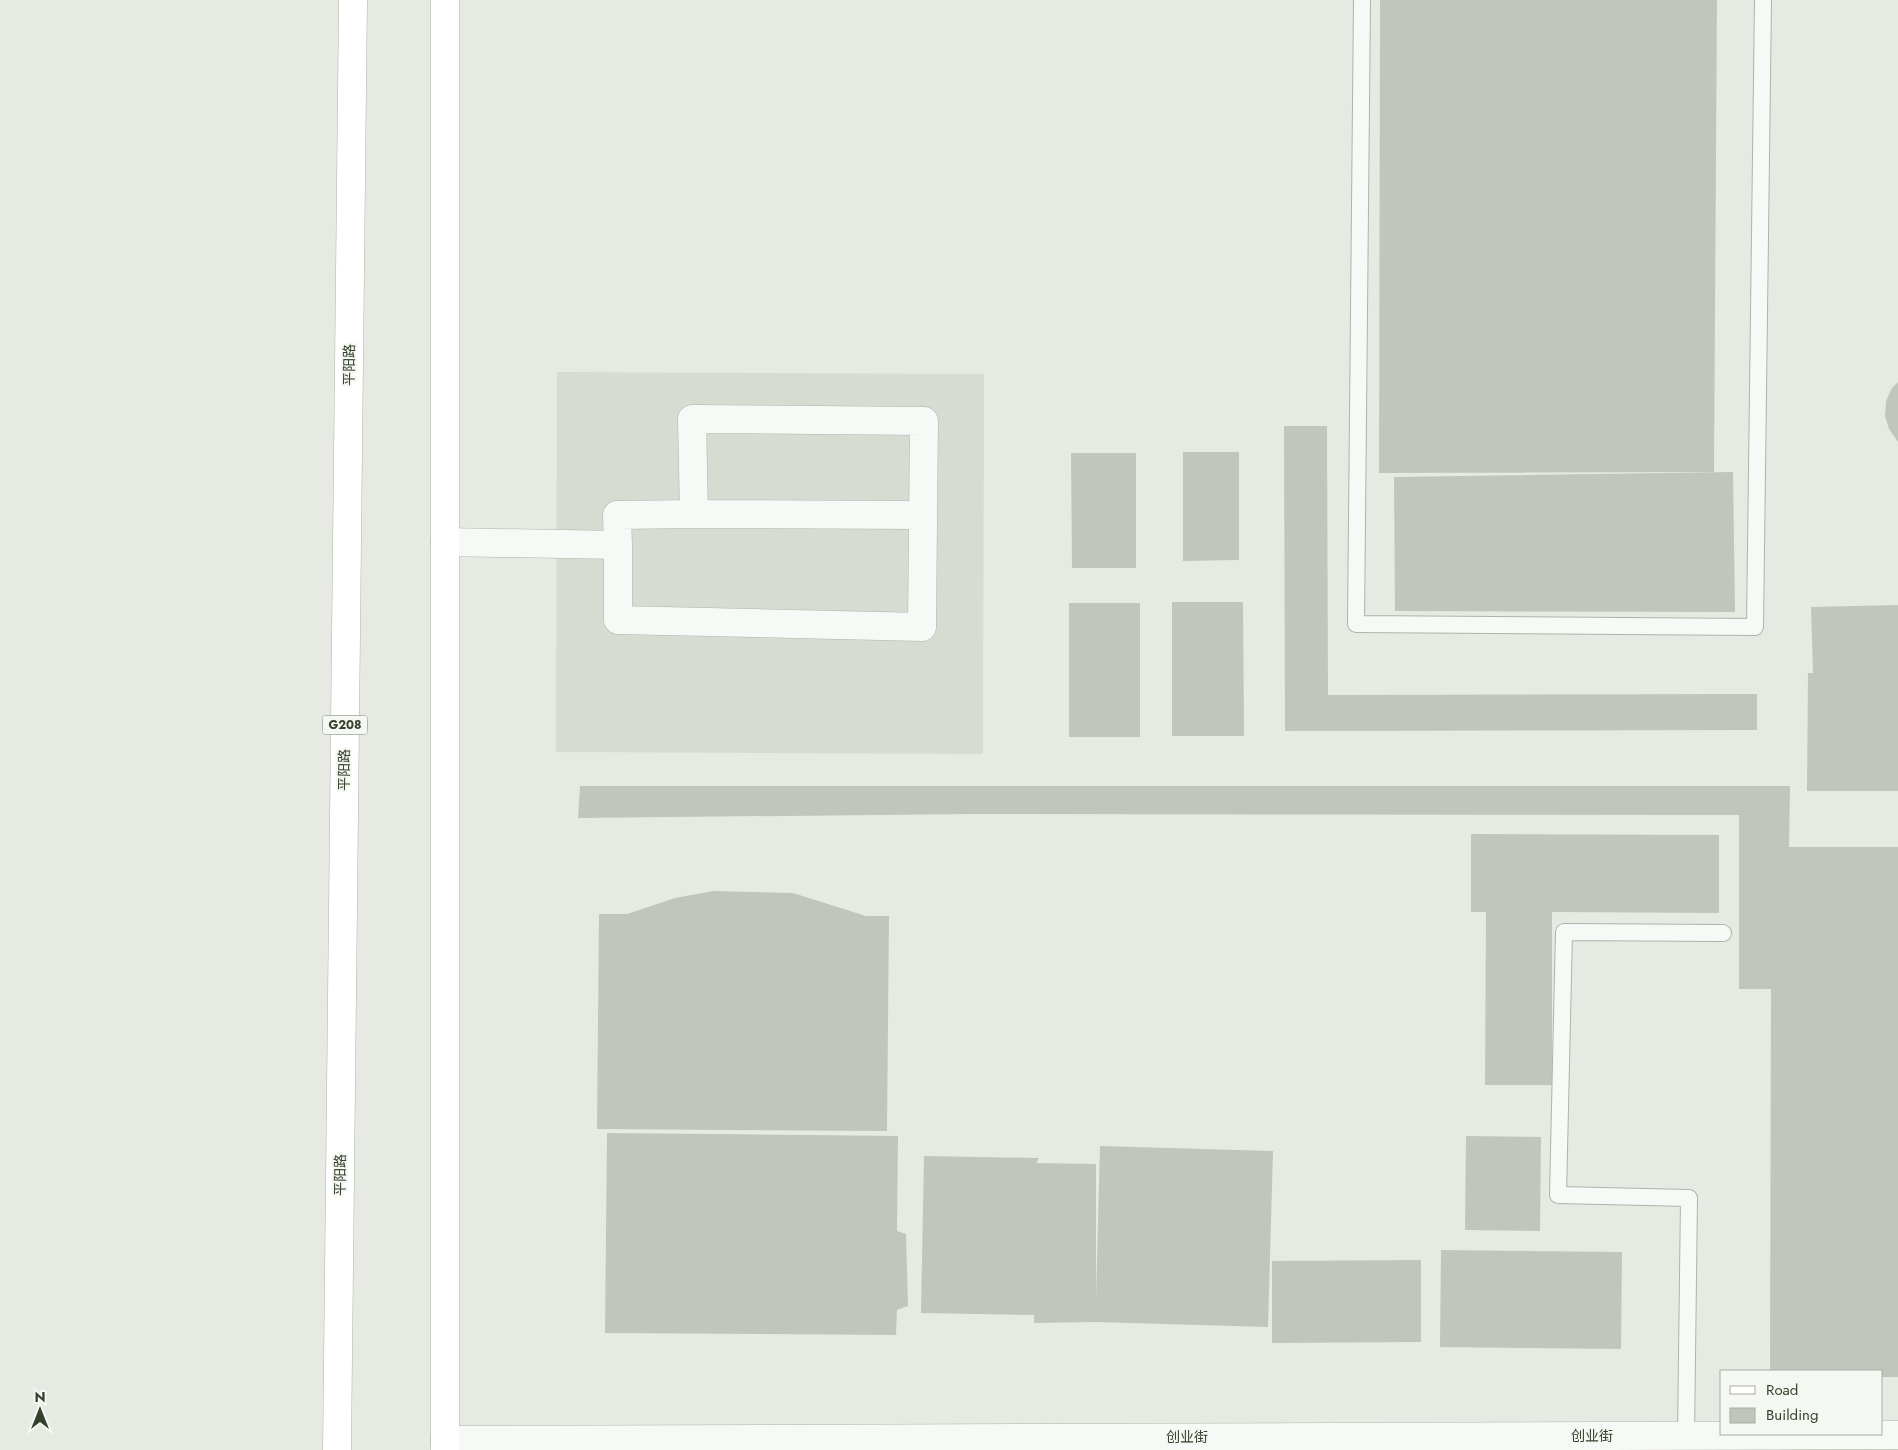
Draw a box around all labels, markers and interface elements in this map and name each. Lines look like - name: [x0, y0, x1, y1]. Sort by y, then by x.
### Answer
- street label: 平阳路: [339, 344, 359, 386]
- road number: G208: [322, 716, 368, 734]
- street label: 平阳路: [334, 749, 354, 791]
- street label: 平阳路: [330, 1154, 350, 1196]
- legend: [1720, 1370, 1883, 1435]
- text: Road: [1766, 1379, 1798, 1401]
- north arrow: [15, 1385, 65, 1435]
- text: N: [34, 1387, 46, 1407]
- text: Building: [1766, 1404, 1818, 1426]
- street label: 创业街: [1571, 1426, 1613, 1446]
- street label: 创业街: [1166, 1427, 1208, 1447]

